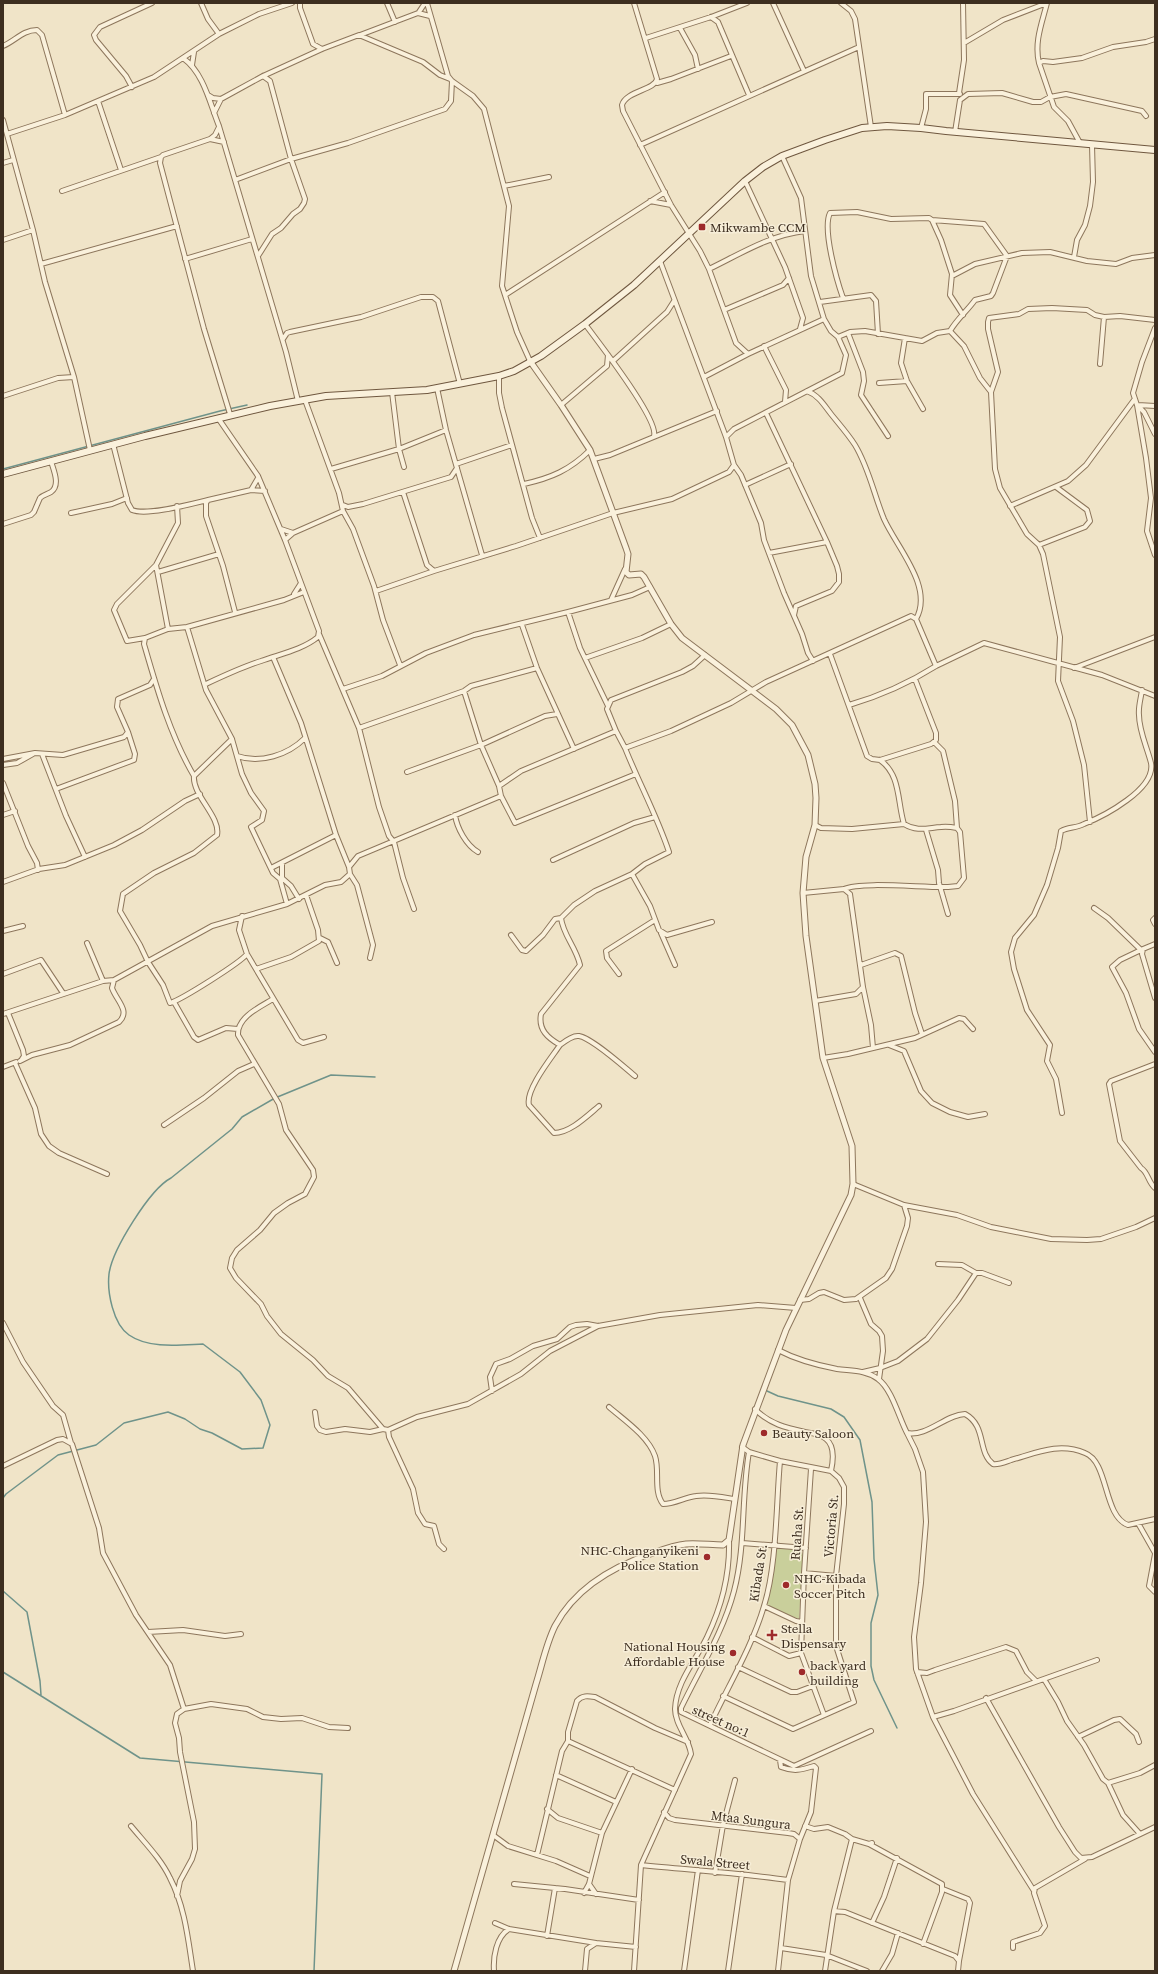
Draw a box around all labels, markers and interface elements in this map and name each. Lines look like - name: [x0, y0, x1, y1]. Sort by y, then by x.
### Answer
- place label: Mikwambe CCM: [710, 219, 806, 236]
- marker: Mikwambe CCM: [697, 222, 707, 232]
- place label: Beauty Saloon: [772, 1425, 854, 1442]
- marker: Beauty Saloon: [759, 1428, 769, 1438]
- street label: Victoria St.: [820, 1494, 842, 1558]
- street label: Ruaha St.: [787, 1505, 807, 1561]
- place label: NHC-Changanyikeni Police Station: [581, 1542, 699, 1574]
- street label: Kibada St.: [745, 1543, 771, 1603]
- marker: NHC-Changanyikeni Police Station: [702, 1552, 712, 1562]
- place label: NHC-Kibada Soccer Pitch: [794, 1570, 867, 1602]
- marker: NHC-Kibada Soccer Pitch: [781, 1580, 791, 1590]
- place label: Stella Dispensary: [781, 1620, 847, 1652]
- marker: Stella Dispensary: [766, 1629, 778, 1641]
- place label: National Housing Affordable House: [624, 1638, 725, 1670]
- marker: National Housing Affordable House: [728, 1648, 738, 1658]
- place label: back yard building: [810, 1657, 867, 1689]
- marker: back yard building: [797, 1667, 807, 1677]
- street label: street no:1: [690, 1701, 752, 1741]
- street label: Mtaa Sungura: [710, 1807, 792, 1833]
- street label: Swala Street: [680, 1850, 751, 1874]

